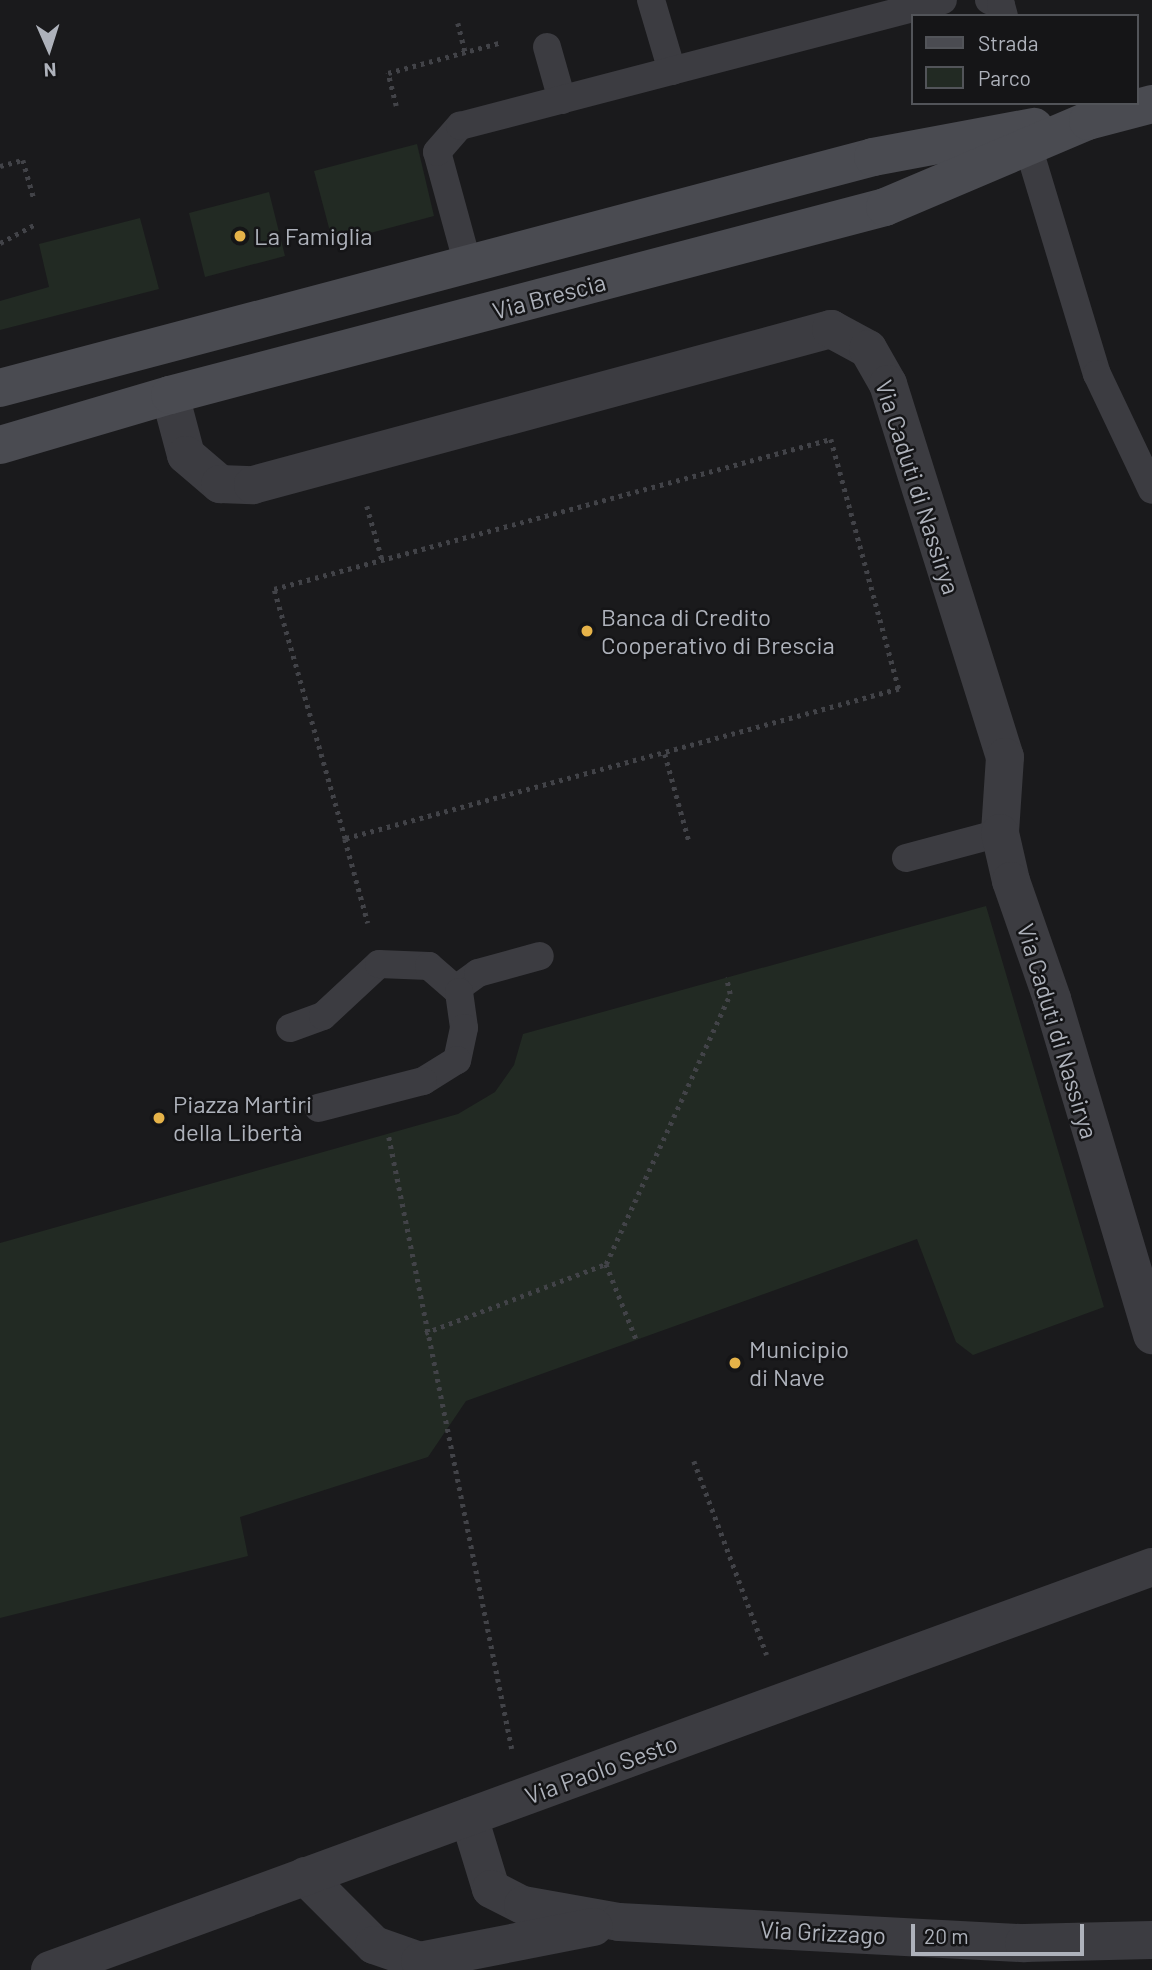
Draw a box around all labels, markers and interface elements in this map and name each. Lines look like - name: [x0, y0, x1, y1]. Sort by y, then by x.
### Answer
- north arrow: [14, 14, 84, 84]
- legend: [911, 14, 1138, 105]
- text: Strada: [978, 30, 1038, 55]
- text: N: [43, 59, 57, 82]
- text: Parco: [978, 65, 1031, 90]
- place label: La Famiglia: [254, 222, 373, 250]
- marker: La Famiglia: [232, 228, 248, 244]
- street label: Via Brescia: [489, 267, 609, 325]
- street label: Via Caduti di Nassirya: [870, 376, 966, 598]
- place label: Banca di Credito Cooperativo di Brescia: [601, 603, 835, 659]
- marker: Banca di Credito Cooperativo di Brescia: [579, 623, 595, 639]
- street label: Via Caduti di Nassirya: [1012, 920, 1104, 1142]
- place label: Piazza Martiri della Libertà: [173, 1090, 312, 1146]
- marker: Piazza Martiri della Libertà: [151, 1110, 167, 1126]
- place label: Municipio di Nave: [749, 1335, 849, 1391]
- marker: Municipio di Nave: [727, 1355, 743, 1371]
- street label: Via Paolo Sesto: [521, 1728, 681, 1810]
- scale bar: [914, 1910, 1087, 1954]
- street label: Via Grizzago: [759, 1914, 887, 1950]
- text: 20 m: [924, 1923, 969, 1948]

